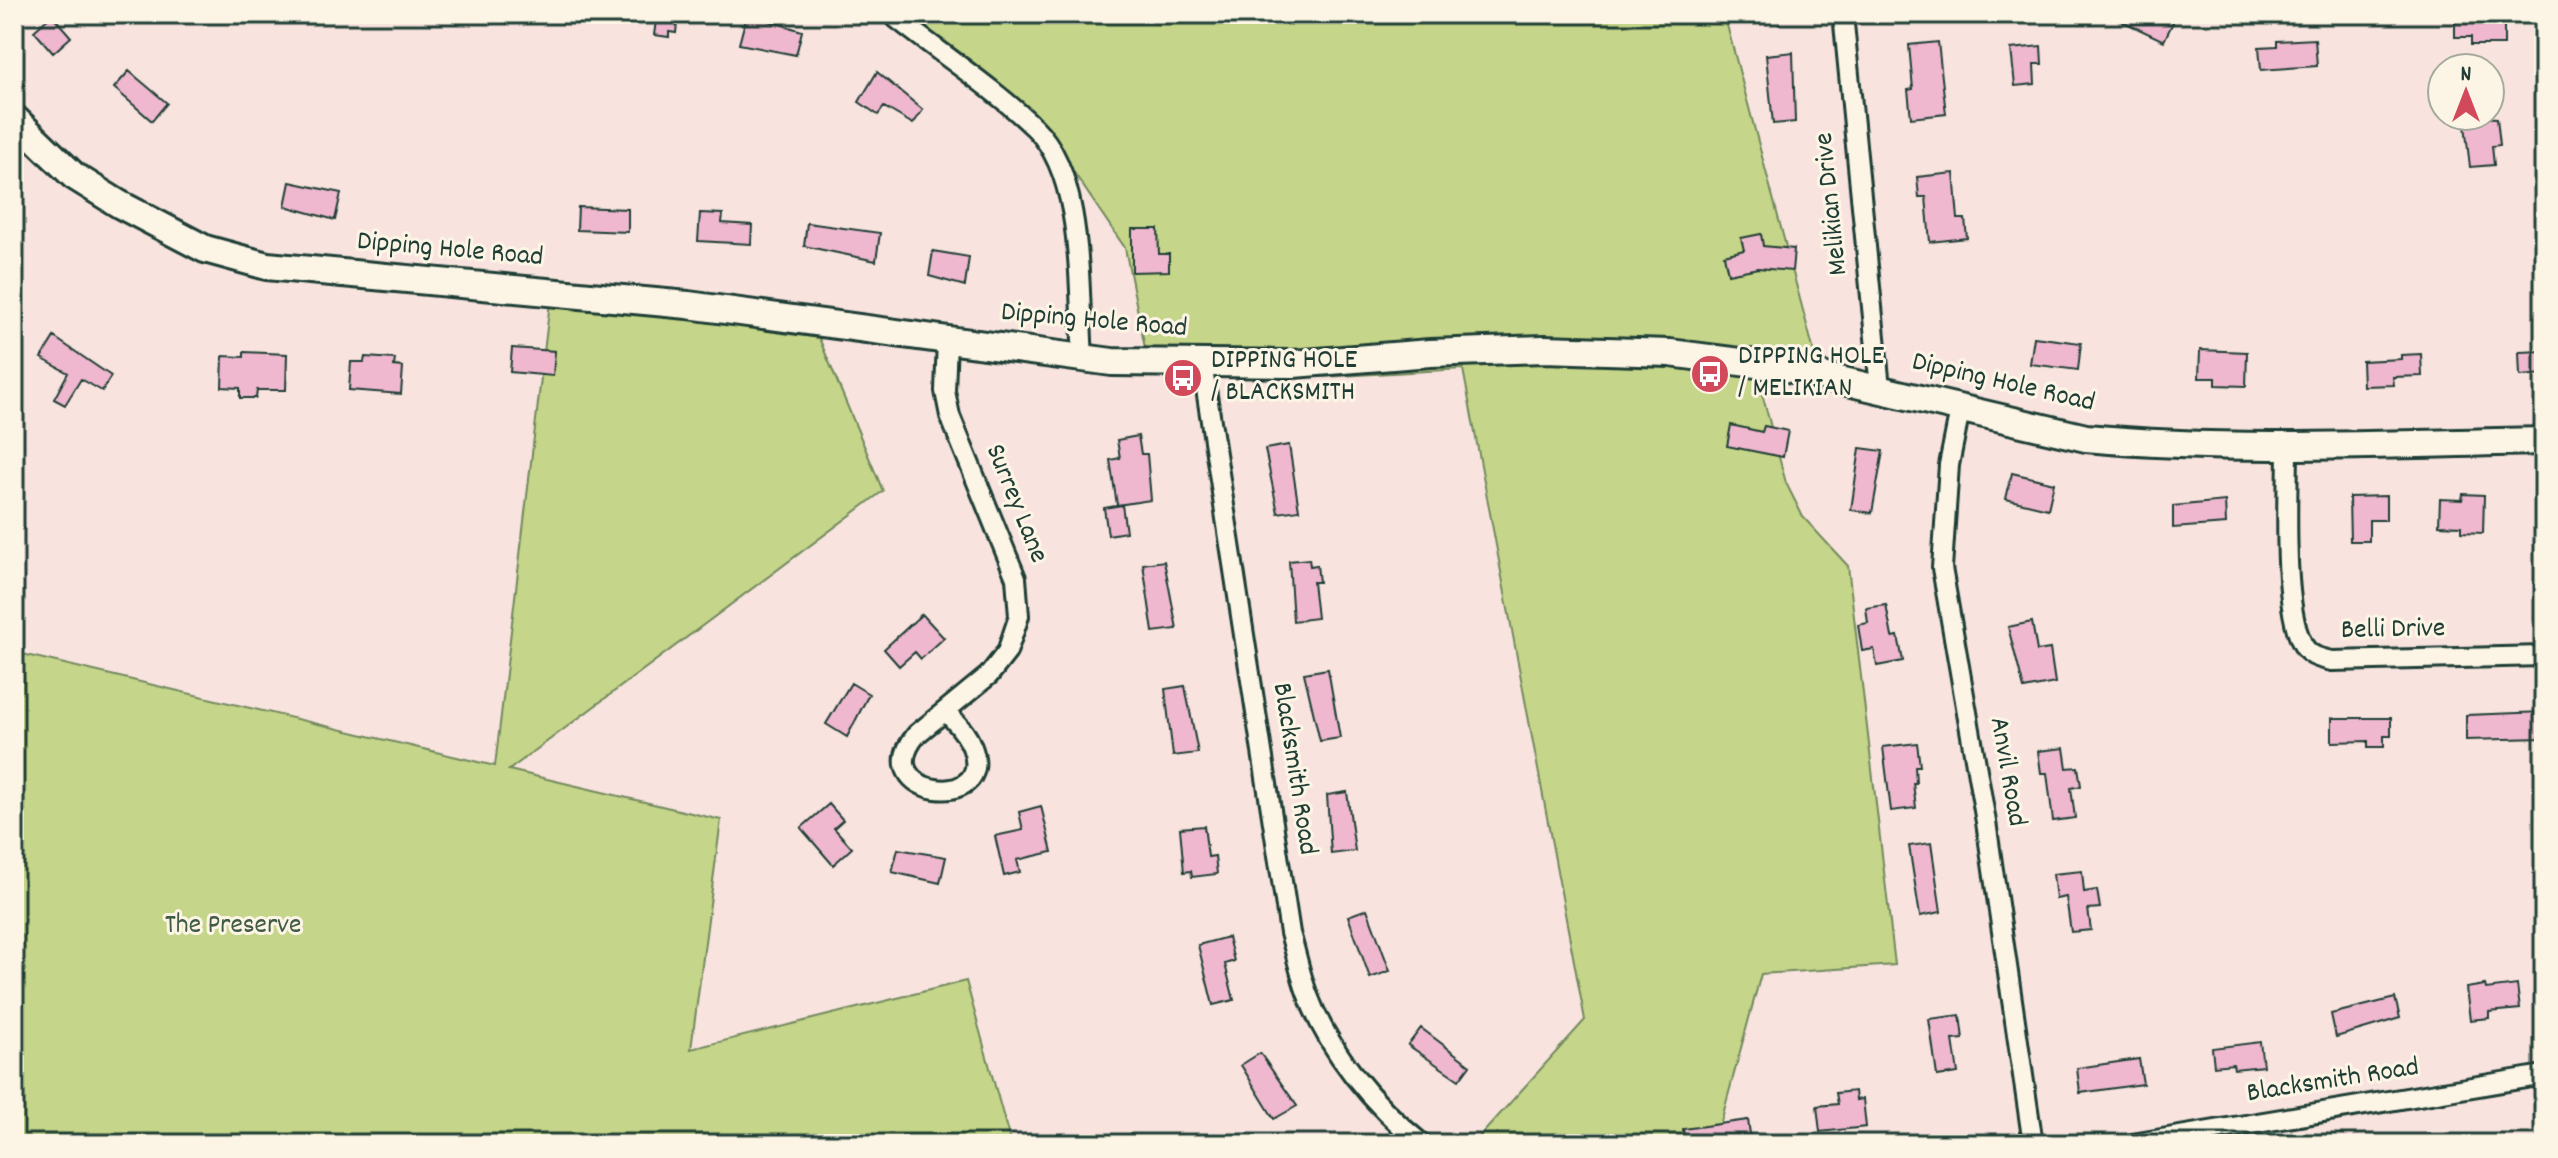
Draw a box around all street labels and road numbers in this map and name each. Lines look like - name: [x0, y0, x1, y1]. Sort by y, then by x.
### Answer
- street label: Melikian Drive: [1806, 131, 1860, 277]
- street label: Dipping Hole Road: [355, 223, 545, 279]
- street label: Dipping Hole Road: [999, 294, 1189, 350]
- street label: Dipping Hole Road: [1908, 344, 2098, 424]
- street label: Surrey Lane: [973, 439, 1057, 569]
- street label: Belli Drive: [2340, 610, 2446, 652]
- street label: Blacksmith Road: [1260, 680, 1326, 858]
- street label: Anvil Road: [1977, 714, 2035, 830]
- street label: Blacksmith Road: [2244, 1049, 2422, 1115]

